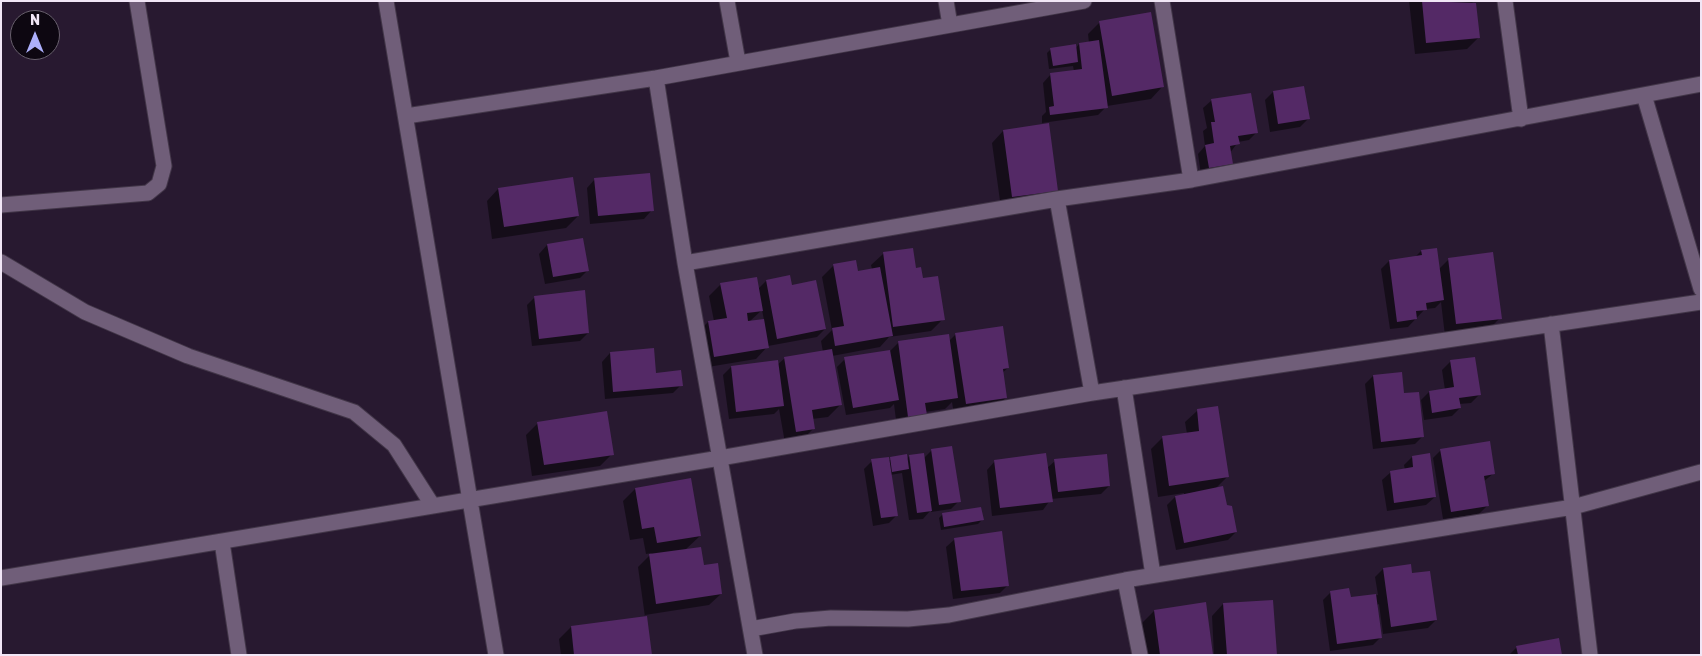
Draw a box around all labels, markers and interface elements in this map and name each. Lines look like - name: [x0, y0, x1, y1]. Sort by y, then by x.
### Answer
- north arrow: [10, 10, 60, 60]
- text: N: [30, 12, 40, 29]

